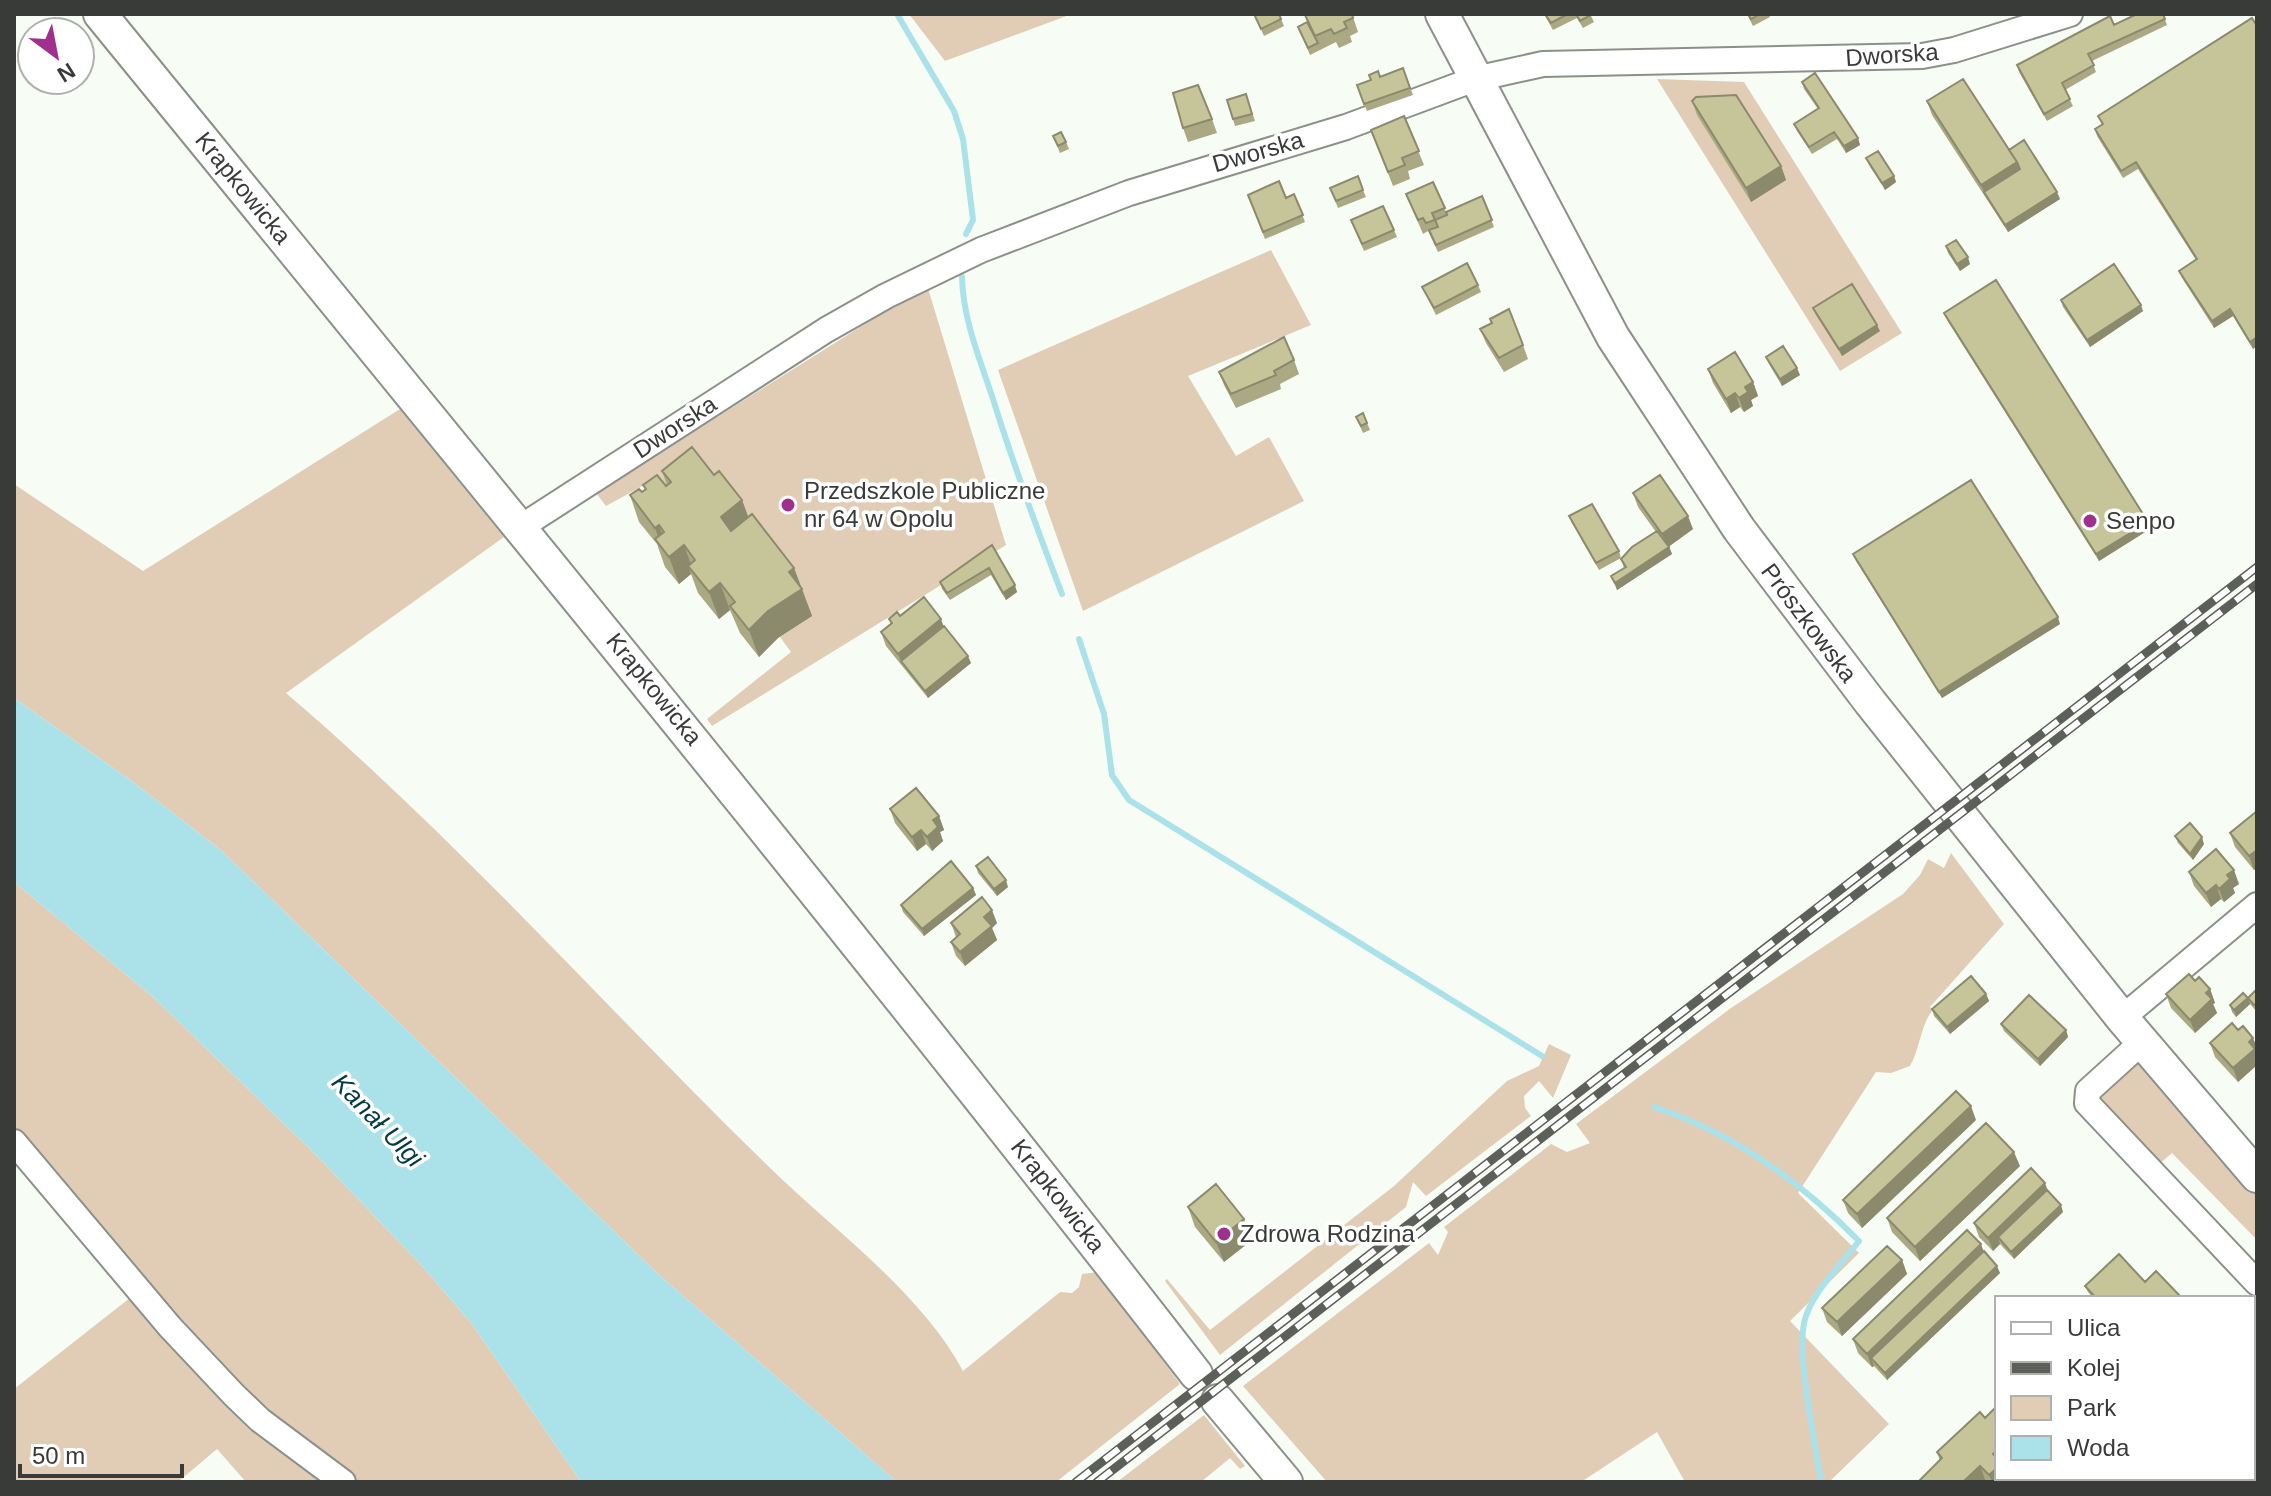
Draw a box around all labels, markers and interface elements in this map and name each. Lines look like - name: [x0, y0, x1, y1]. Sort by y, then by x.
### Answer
- north arrow: [16, 16, 96, 96]
- street label: Dworska: [1844, 38, 1940, 71]
- text: N: [53, 58, 80, 87]
- street label: Dworska: [1209, 125, 1307, 177]
- street label: Krapkowicka: [190, 126, 297, 250]
- street label: Dworska: [628, 389, 722, 463]
- place label: Przedszkole Publiczne nr 64 w Opolu: [804, 477, 1045, 532]
- marker: Przedszkole Publiczne nr 64 w Opolu: [779, 496, 797, 514]
- place label: Senpo: [2106, 507, 2175, 534]
- marker: Senpo: [2081, 512, 2099, 530]
- street label: Prószkowska: [1756, 558, 1863, 688]
- street label: Krapkowicka: [601, 627, 708, 751]
- water label: Kanał Ulgi: [326, 1067, 431, 1174]
- street label: Krapkowicka: [1006, 1134, 1111, 1258]
- place label: Zdrowa Rodzina: [1240, 1220, 1415, 1247]
- marker: Zdrowa Rodzina: [1215, 1225, 1233, 1243]
- legend: [1995, 1296, 2255, 1480]
- text: Ulica: [2067, 1314, 2121, 1341]
- text: Kolej: [2067, 1354, 2120, 1381]
- text: Park: [2067, 1394, 2117, 1421]
- scale bar: [20, 1428, 182, 1478]
- text: Woda: [2067, 1434, 2130, 1461]
- text: 50 m: [32, 1442, 85, 1469]

